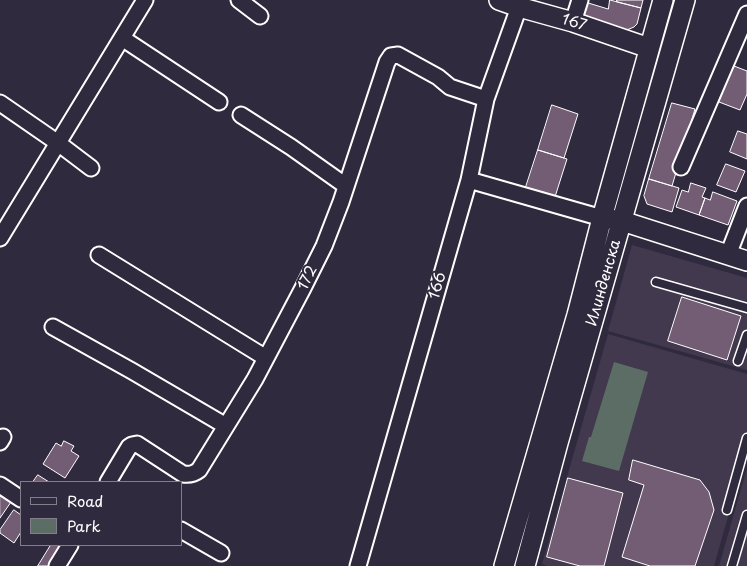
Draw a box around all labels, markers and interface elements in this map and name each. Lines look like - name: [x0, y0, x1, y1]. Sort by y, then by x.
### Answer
- street label: 167: [559, 11, 589, 35]
- street label: Илинденска: [583, 238, 625, 328]
- street label: 172: [294, 263, 322, 293]
- street label: 166: [426, 270, 450, 302]
- legend: [20, 481, 182, 546]
- text: Road: [67, 489, 103, 512]
- text: Park: [67, 514, 101, 537]

